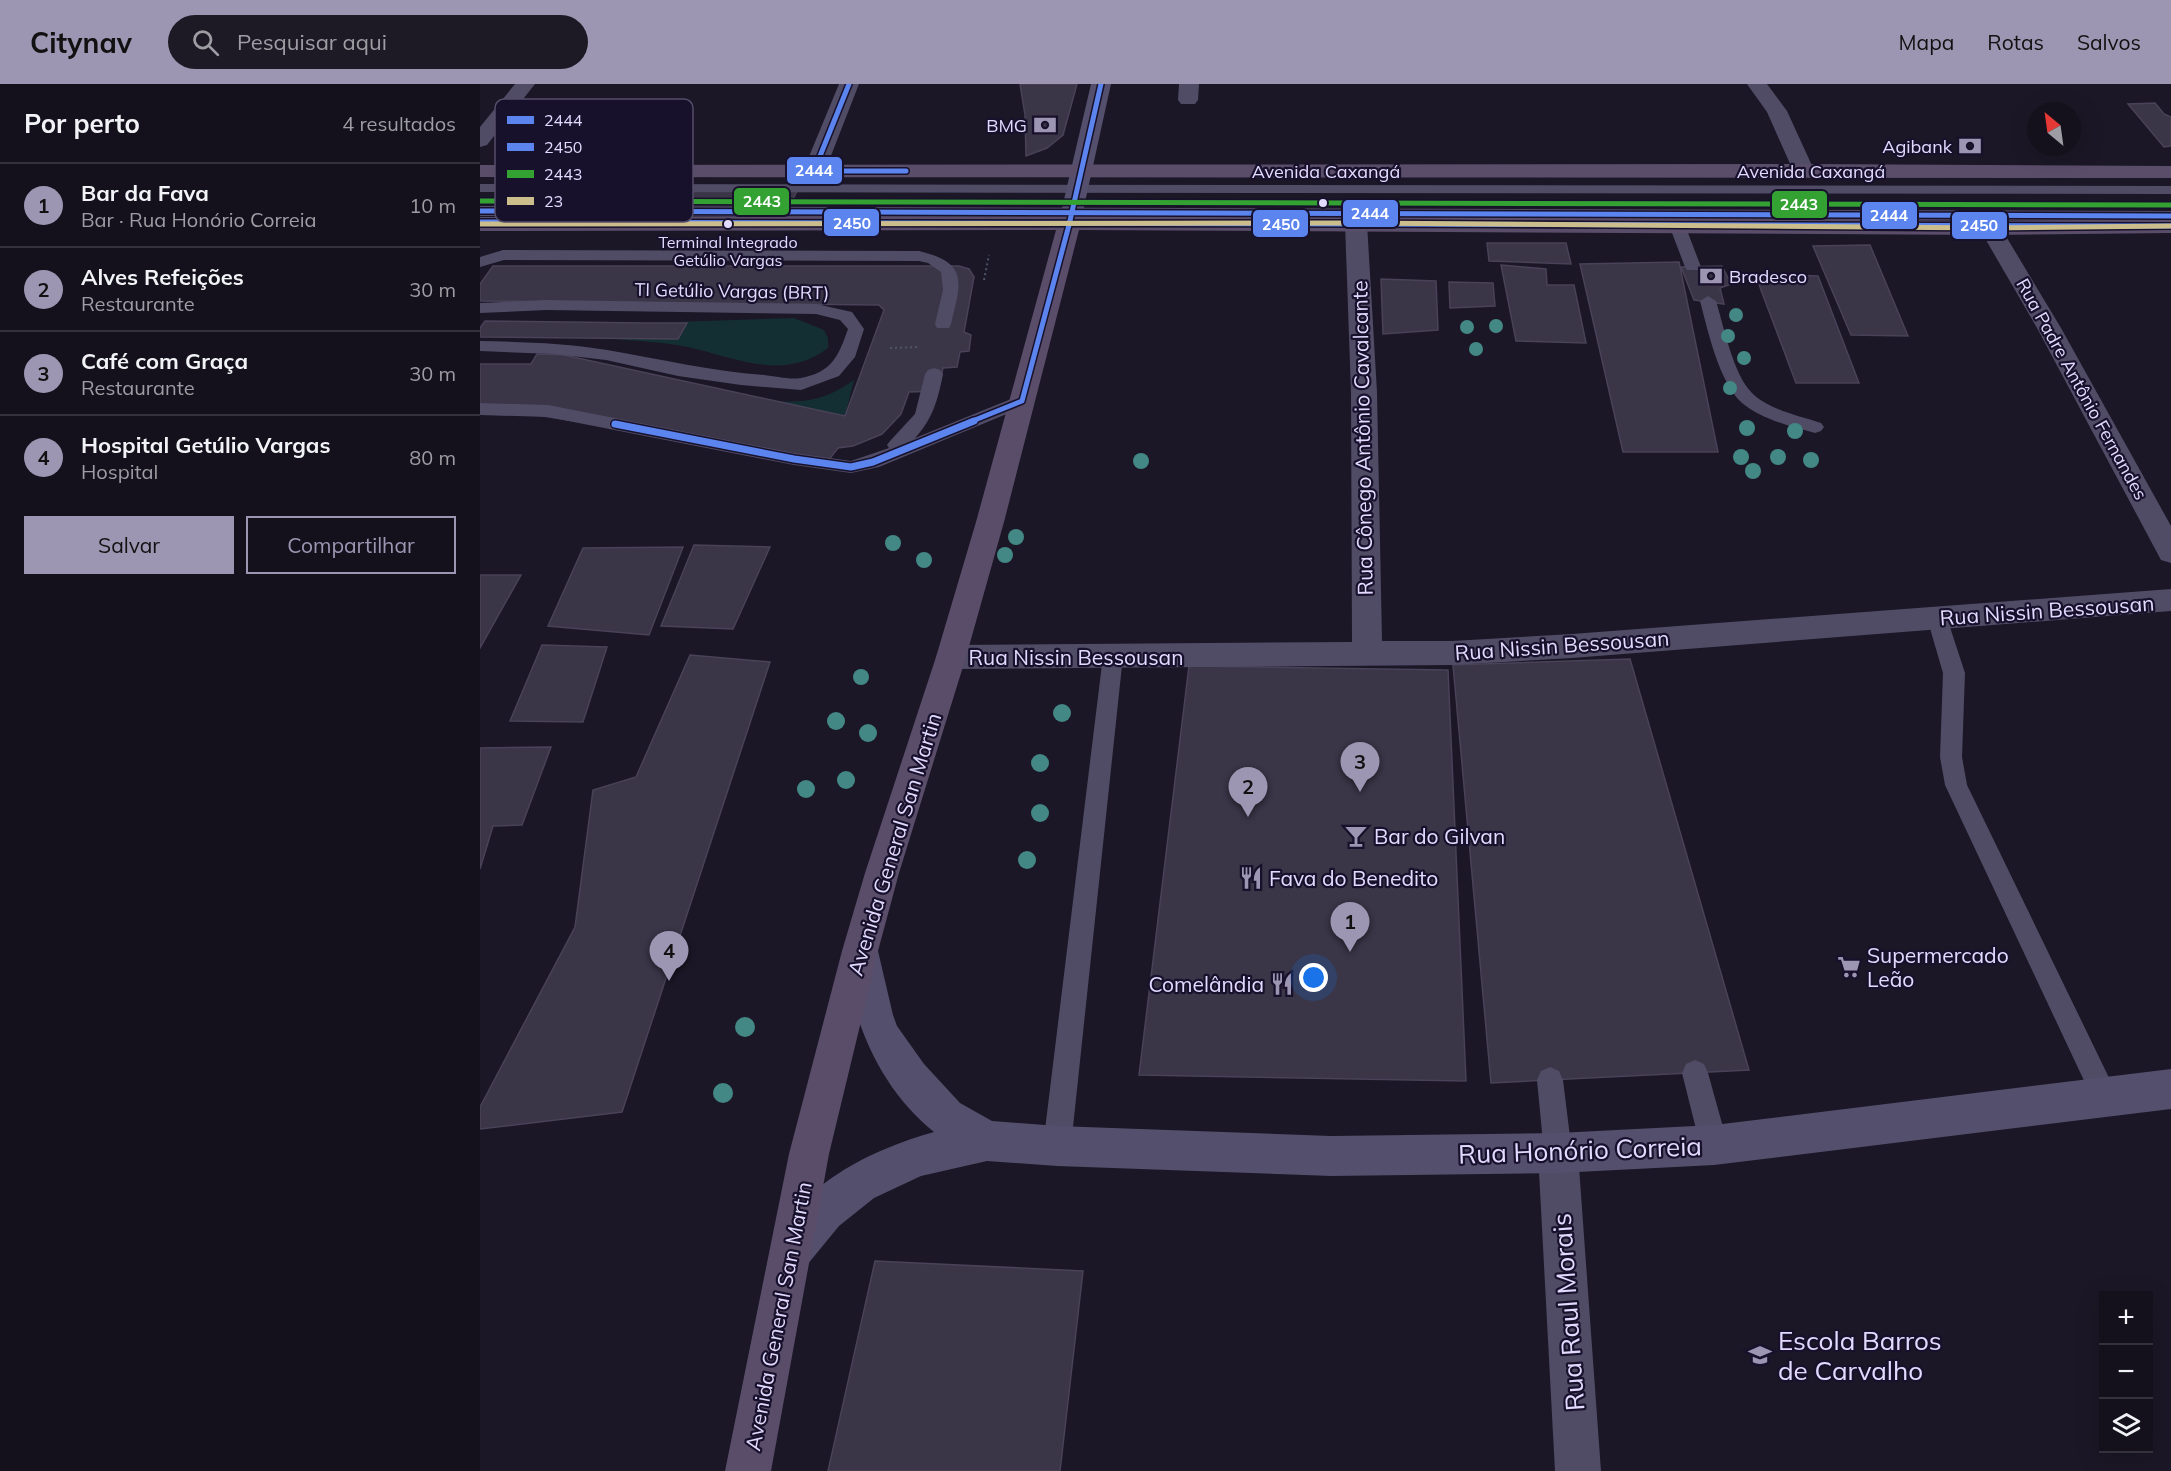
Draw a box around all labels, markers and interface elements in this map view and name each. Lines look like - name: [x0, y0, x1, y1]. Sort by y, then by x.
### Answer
- search box: [168, 15, 588, 69]
- text: Citynav: [30, 25, 132, 60]
- icon: search: [189, 26, 222, 59]
- text: Pesquisar aqui: [237, 28, 387, 56]
- text: Mapa: [1899, 29, 1954, 55]
- text: Rotas: [1987, 29, 2044, 55]
- text: Salvos: [2077, 29, 2141, 55]
- legend: [495, 99, 693, 222]
- north arrow: [2027, 102, 2081, 156]
- text: Por perto: [24, 107, 140, 140]
- text: 2444: [544, 110, 583, 130]
- text: 4 resultados: [342, 111, 456, 136]
- bank icon: BMG: [1032, 112, 1058, 138]
- place label: BMG: [986, 114, 1027, 137]
- bank icon: Agibank: [1957, 133, 1983, 159]
- place label: Agibank: [1882, 135, 1953, 158]
- text: 2450: [544, 137, 582, 157]
- line badge: 2444: [786, 156, 843, 185]
- text: 2444: [795, 160, 834, 180]
- street label: Avenida Caxangá: [1252, 160, 1400, 183]
- street label: Avenida Caxangá: [1737, 160, 1885, 183]
- text: 2443: [544, 164, 582, 184]
- text: Bar da Fava: [81, 179, 209, 207]
- line badge: 2443: [733, 187, 790, 216]
- line badge: 2443: [1771, 190, 1828, 219]
- text: 23: [544, 191, 563, 211]
- text: 2443: [743, 191, 781, 211]
- text: 1: [38, 193, 50, 218]
- text: 10 m: [409, 193, 456, 218]
- text: 2443: [1780, 194, 1818, 214]
- unlabelled marker: [1317, 197, 1329, 209]
- line badge: 2444: [1342, 199, 1399, 228]
- line badge: 2444: [1861, 201, 1918, 230]
- text: 2444: [1351, 203, 1390, 223]
- text: 2444: [1870, 205, 1909, 225]
- text: Bar · Rua Honório Correia: [81, 207, 317, 232]
- line badge: 2450: [823, 208, 880, 237]
- line badge: 2450: [1252, 209, 1309, 238]
- line badge: 2450: [1951, 211, 2008, 240]
- text: 2450: [833, 213, 871, 233]
- text: 2450: [1262, 214, 1300, 234]
- text: 2450: [1960, 215, 1998, 235]
- marker: Terminal Integrado Getúlio Vargas: [722, 218, 734, 230]
- place label: Terminal Integrado Getúlio Vargas: [658, 232, 798, 270]
- text: Alves Refeições: [81, 263, 244, 291]
- bank icon: Bradesco: [1698, 263, 1724, 289]
- place label: Bradesco: [1729, 265, 1807, 288]
- street label: Rua Padre Antônio Fernandes: [2011, 274, 2153, 504]
- text: 2: [38, 277, 50, 302]
- text: 30 m: [409, 277, 456, 302]
- street label: TI Getúlio Vargas (BRT): [634, 278, 830, 304]
- street label: Rua Cônego Antônio Cavalcante: [1346, 280, 1378, 596]
- text: Restaurante: [81, 291, 195, 316]
- text: Café com Graça: [81, 347, 248, 375]
- text: 3: [38, 361, 50, 386]
- text: 30 m: [409, 361, 456, 386]
- text: Restaurante: [81, 375, 195, 400]
- text: Hospital Getúlio Vargas: [81, 431, 330, 459]
- text: 4: [38, 445, 50, 470]
- text: 80 m: [409, 445, 456, 470]
- text: Hospital: [81, 459, 158, 484]
- button: Salvar: [24, 516, 234, 574]
- button: Compartilhar: [246, 516, 456, 574]
- street label: Rua Nissin Bessousan: [1939, 590, 2155, 630]
- street label: Rua Nissin Bessousan: [1454, 625, 1670, 665]
- street label: Rua Nissin Bessousan: [969, 644, 1184, 670]
- street label: Avenida General San Martin: [842, 710, 946, 978]
- pin: 3: [1340, 742, 1380, 792]
- pin: 2: [1228, 768, 1268, 817]
- bar icon: Bar do Gilvan: [1343, 823, 1369, 849]
- place label: Bar do Gilvan: [1374, 823, 1505, 849]
- restaurant icon: Fava do Benedito: [1238, 865, 1264, 891]
- place label: Fava do Benedito: [1269, 865, 1438, 891]
- pin: 1: [1330, 902, 1370, 952]
- pin: 4: [650, 932, 688, 981]
- place label: Supermercado Leão: [1867, 942, 2009, 992]
- supermarket icon: Supermercado Leão: [1836, 954, 1862, 980]
- your location: [1299, 963, 1328, 992]
- place label: Comelândia: [1148, 971, 1264, 997]
- restaurant icon: Comelândia: [1269, 971, 1295, 997]
- street label: Rua Honório Correia: [1458, 1129, 1702, 1171]
- street label: Avenida General San Martin: [739, 1179, 817, 1453]
- street label: Rua Raul Morais: [1545, 1212, 1591, 1412]
- map controls: [2099, 1291, 2153, 1453]
- button: +: [2099, 1291, 2153, 1345]
- place label: Escola Barros de Carvalho: [1778, 1324, 1942, 1387]
- school or university icon: Escola Barros de Carvalho: [1747, 1342, 1773, 1368]
- button: −: [2099, 1345, 2153, 1399]
- button: layers: [2099, 1399, 2153, 1453]

